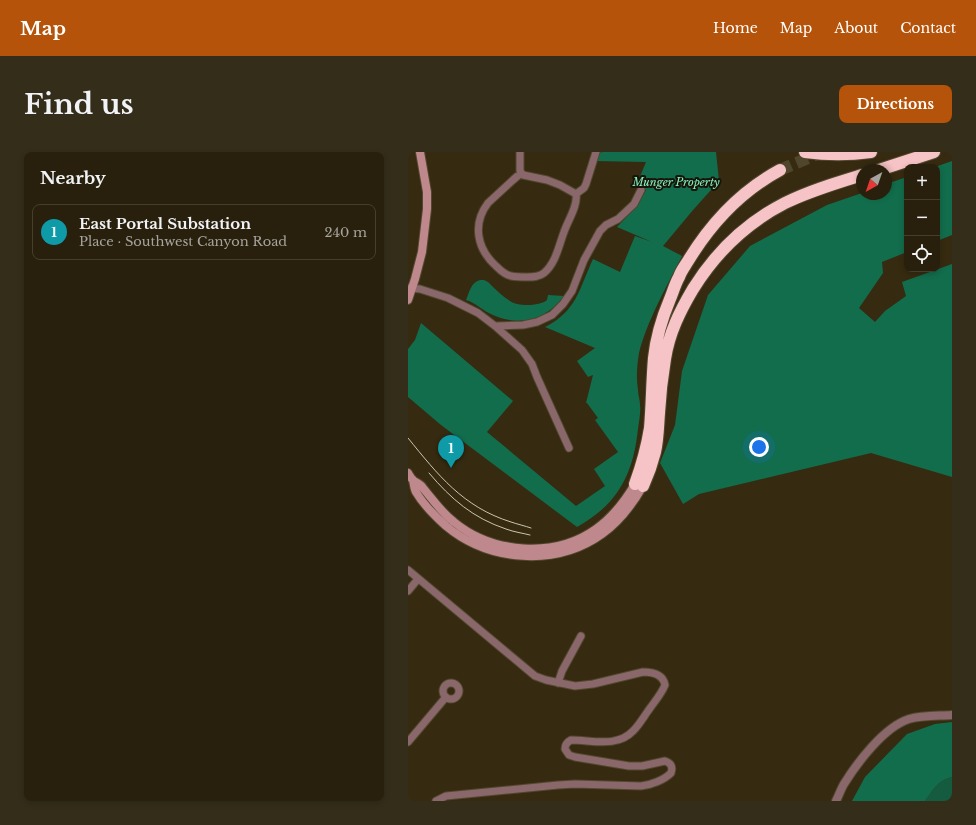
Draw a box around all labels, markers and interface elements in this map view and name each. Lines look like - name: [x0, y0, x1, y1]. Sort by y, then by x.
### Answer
- text: Map: [20, 17, 66, 40]
- text: Home: [713, 19, 758, 37]
- text: Map: [780, 19, 812, 37]
- text: About: [834, 19, 878, 37]
- text: Contact: [900, 19, 956, 37]
- button: Directions: [839, 85, 952, 123]
- text: Find us: [24, 87, 134, 122]
- north arrow: [856, 164, 892, 200]
- map controls: [904, 164, 940, 272]
- button: +: [904, 164, 940, 200]
- text: Nearby: [40, 168, 106, 189]
- park label: Munger Property: [631, 175, 720, 189]
- button: −: [904, 200, 940, 236]
- text: East Portal Substation: [79, 214, 251, 233]
- text: 1: [51, 224, 57, 241]
- text: 240 m: [324, 224, 367, 241]
- text: Place · Southwest Canyon Road: [79, 233, 287, 250]
- button: locate: [904, 236, 940, 272]
- pin: 1: [438, 435, 464, 468]
- your location: [749, 437, 769, 457]

